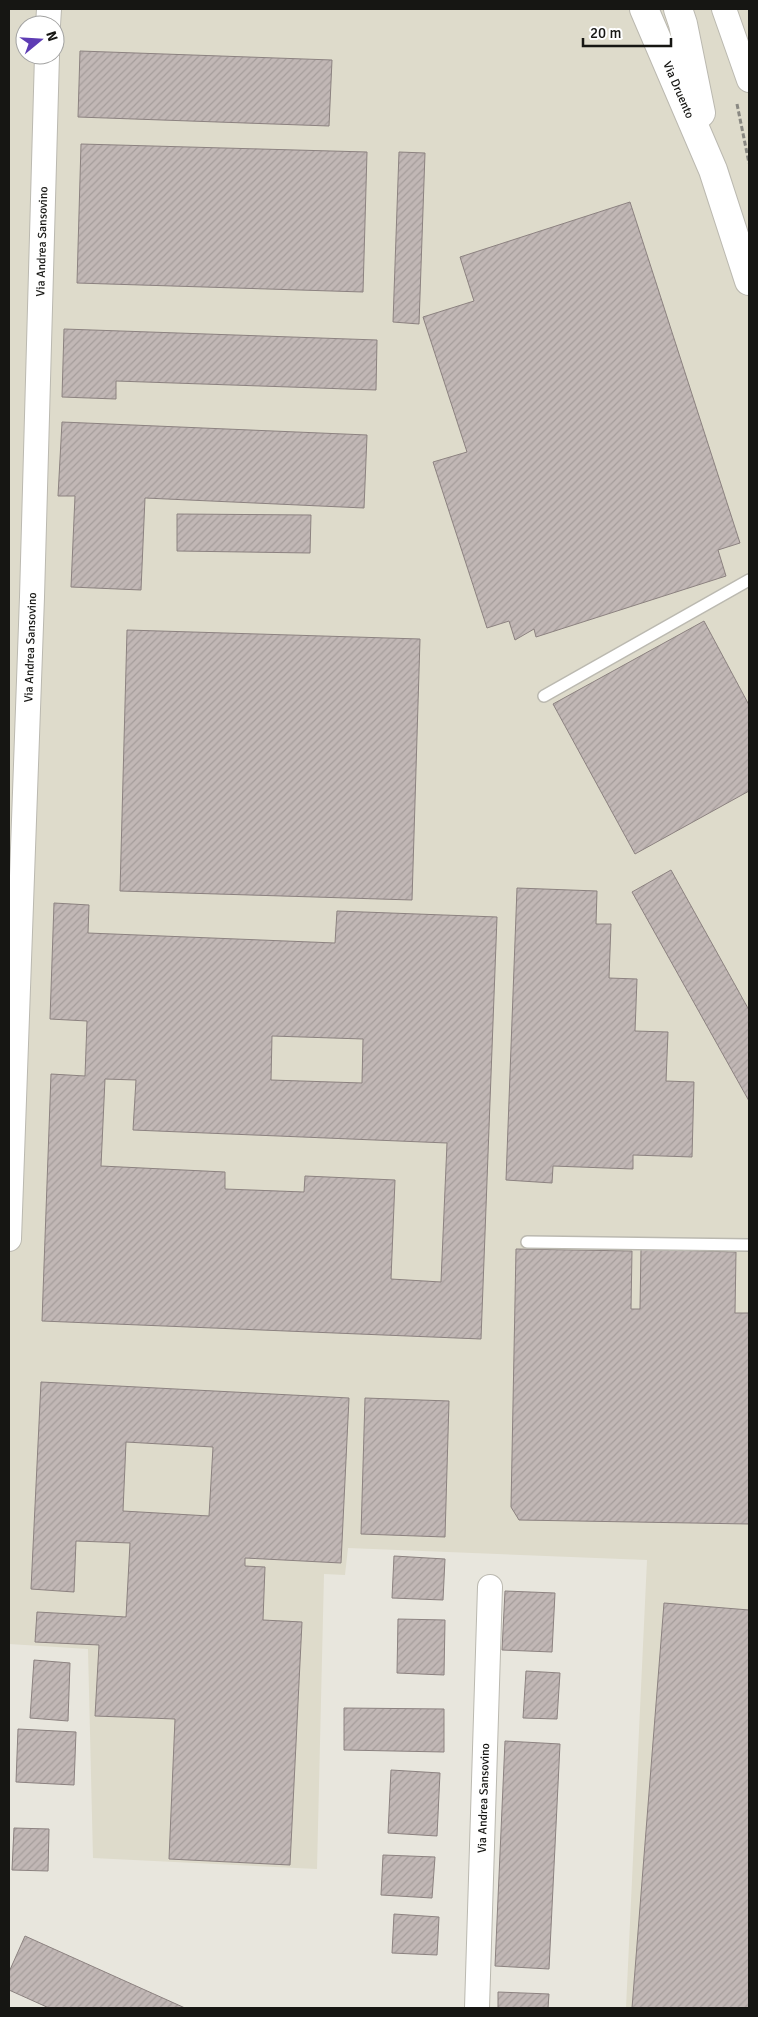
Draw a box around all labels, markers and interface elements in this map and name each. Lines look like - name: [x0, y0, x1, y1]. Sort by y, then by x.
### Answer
- north arrow: [15, 15, 65, 65]
- scale bar: [583, 15, 670, 47]
- text: 20 m: [590, 24, 621, 42]
- text: N: [42, 29, 61, 43]
- street label: Via Druento: [660, 59, 697, 121]
- street label: Via Andrea Sansovino: [33, 186, 51, 297]
- street label: Via Andrea Sansovino: [21, 592, 40, 703]
- street label: Via Andrea Sansovino: [474, 1743, 493, 1853]

